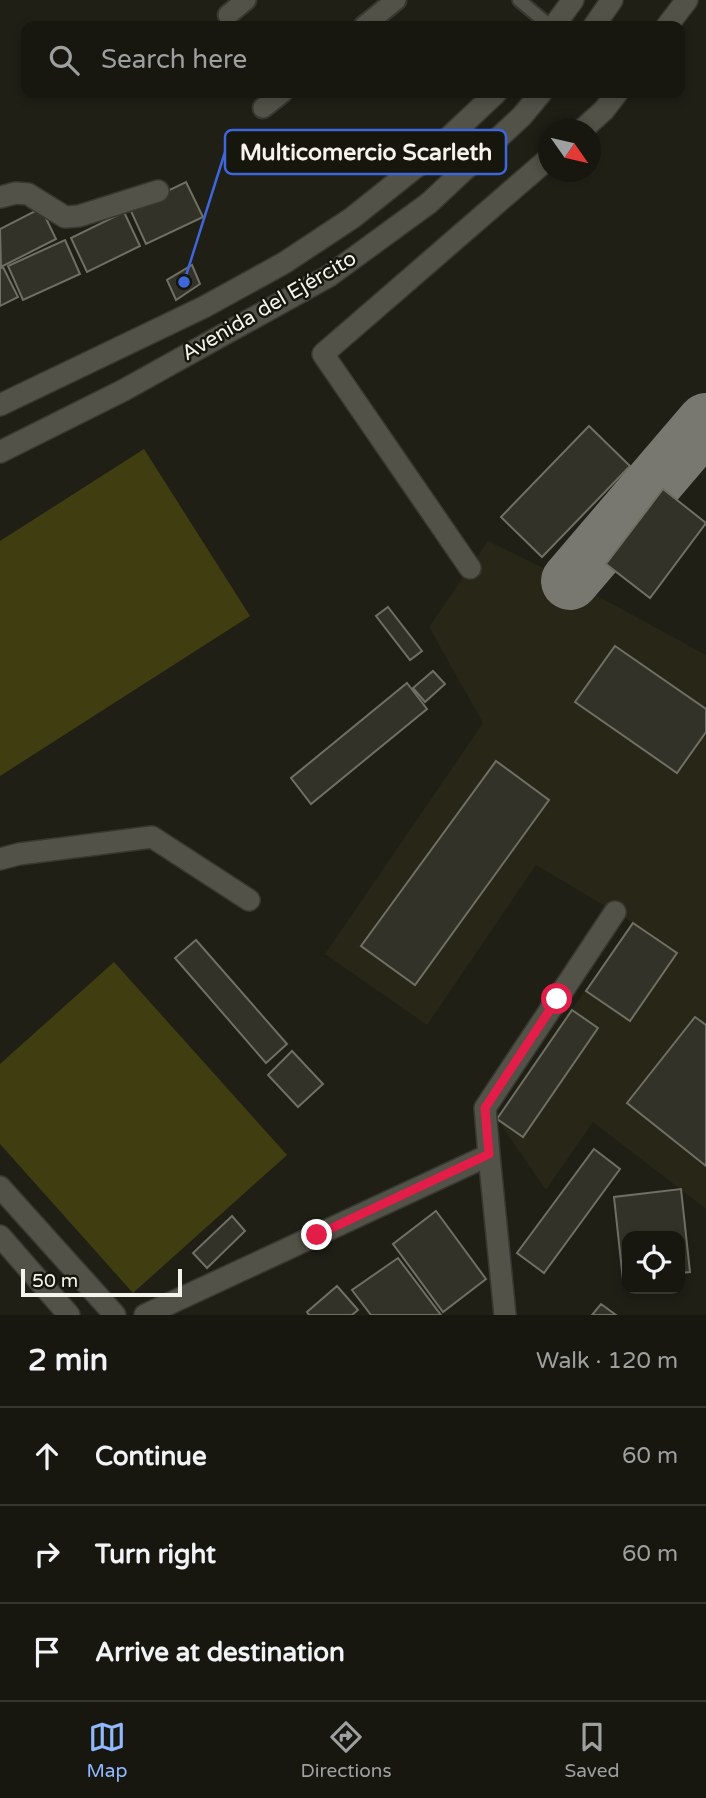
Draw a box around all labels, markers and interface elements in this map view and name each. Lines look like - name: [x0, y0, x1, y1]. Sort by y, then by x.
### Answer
- search box: [21, 21, 685, 98]
- icon: search: [45, 41, 83, 79]
- text: Search here: [101, 44, 247, 75]
- north arrow: [538, 119, 601, 182]
- callout: Multicomercio Scarleth: [225, 130, 506, 174]
- text: Multicomercio Scarleth: [240, 139, 492, 167]
- street label: Avenida del Ejército: [177, 246, 361, 366]
- route start: [541, 983, 572, 1014]
- route end: [301, 1219, 332, 1250]
- map controls: [622, 1231, 685, 1294]
- button: locate: [622, 1231, 685, 1294]
- scale bar: [21, 1266, 182, 1298]
- text: 50 m: [32, 1270, 78, 1292]
- text: 2 min: [28, 1342, 108, 1379]
- text: Walk · 120 m: [536, 1347, 678, 1375]
- icon: ahead: [28, 1437, 66, 1475]
- text: Continue: [95, 1441, 207, 1472]
- text: 60 m: [622, 1442, 678, 1470]
- icon: right: [28, 1535, 66, 1573]
- text: Turn right: [95, 1539, 216, 1570]
- text: 60 m: [622, 1540, 678, 1568]
- icon: arrive: [28, 1633, 66, 1671]
- text: Arrive at destination: [95, 1637, 345, 1668]
- tab: Map: [87, 1718, 128, 1782]
- tab: Directions: [301, 1718, 392, 1782]
- tab: Saved: [565, 1718, 619, 1782]

